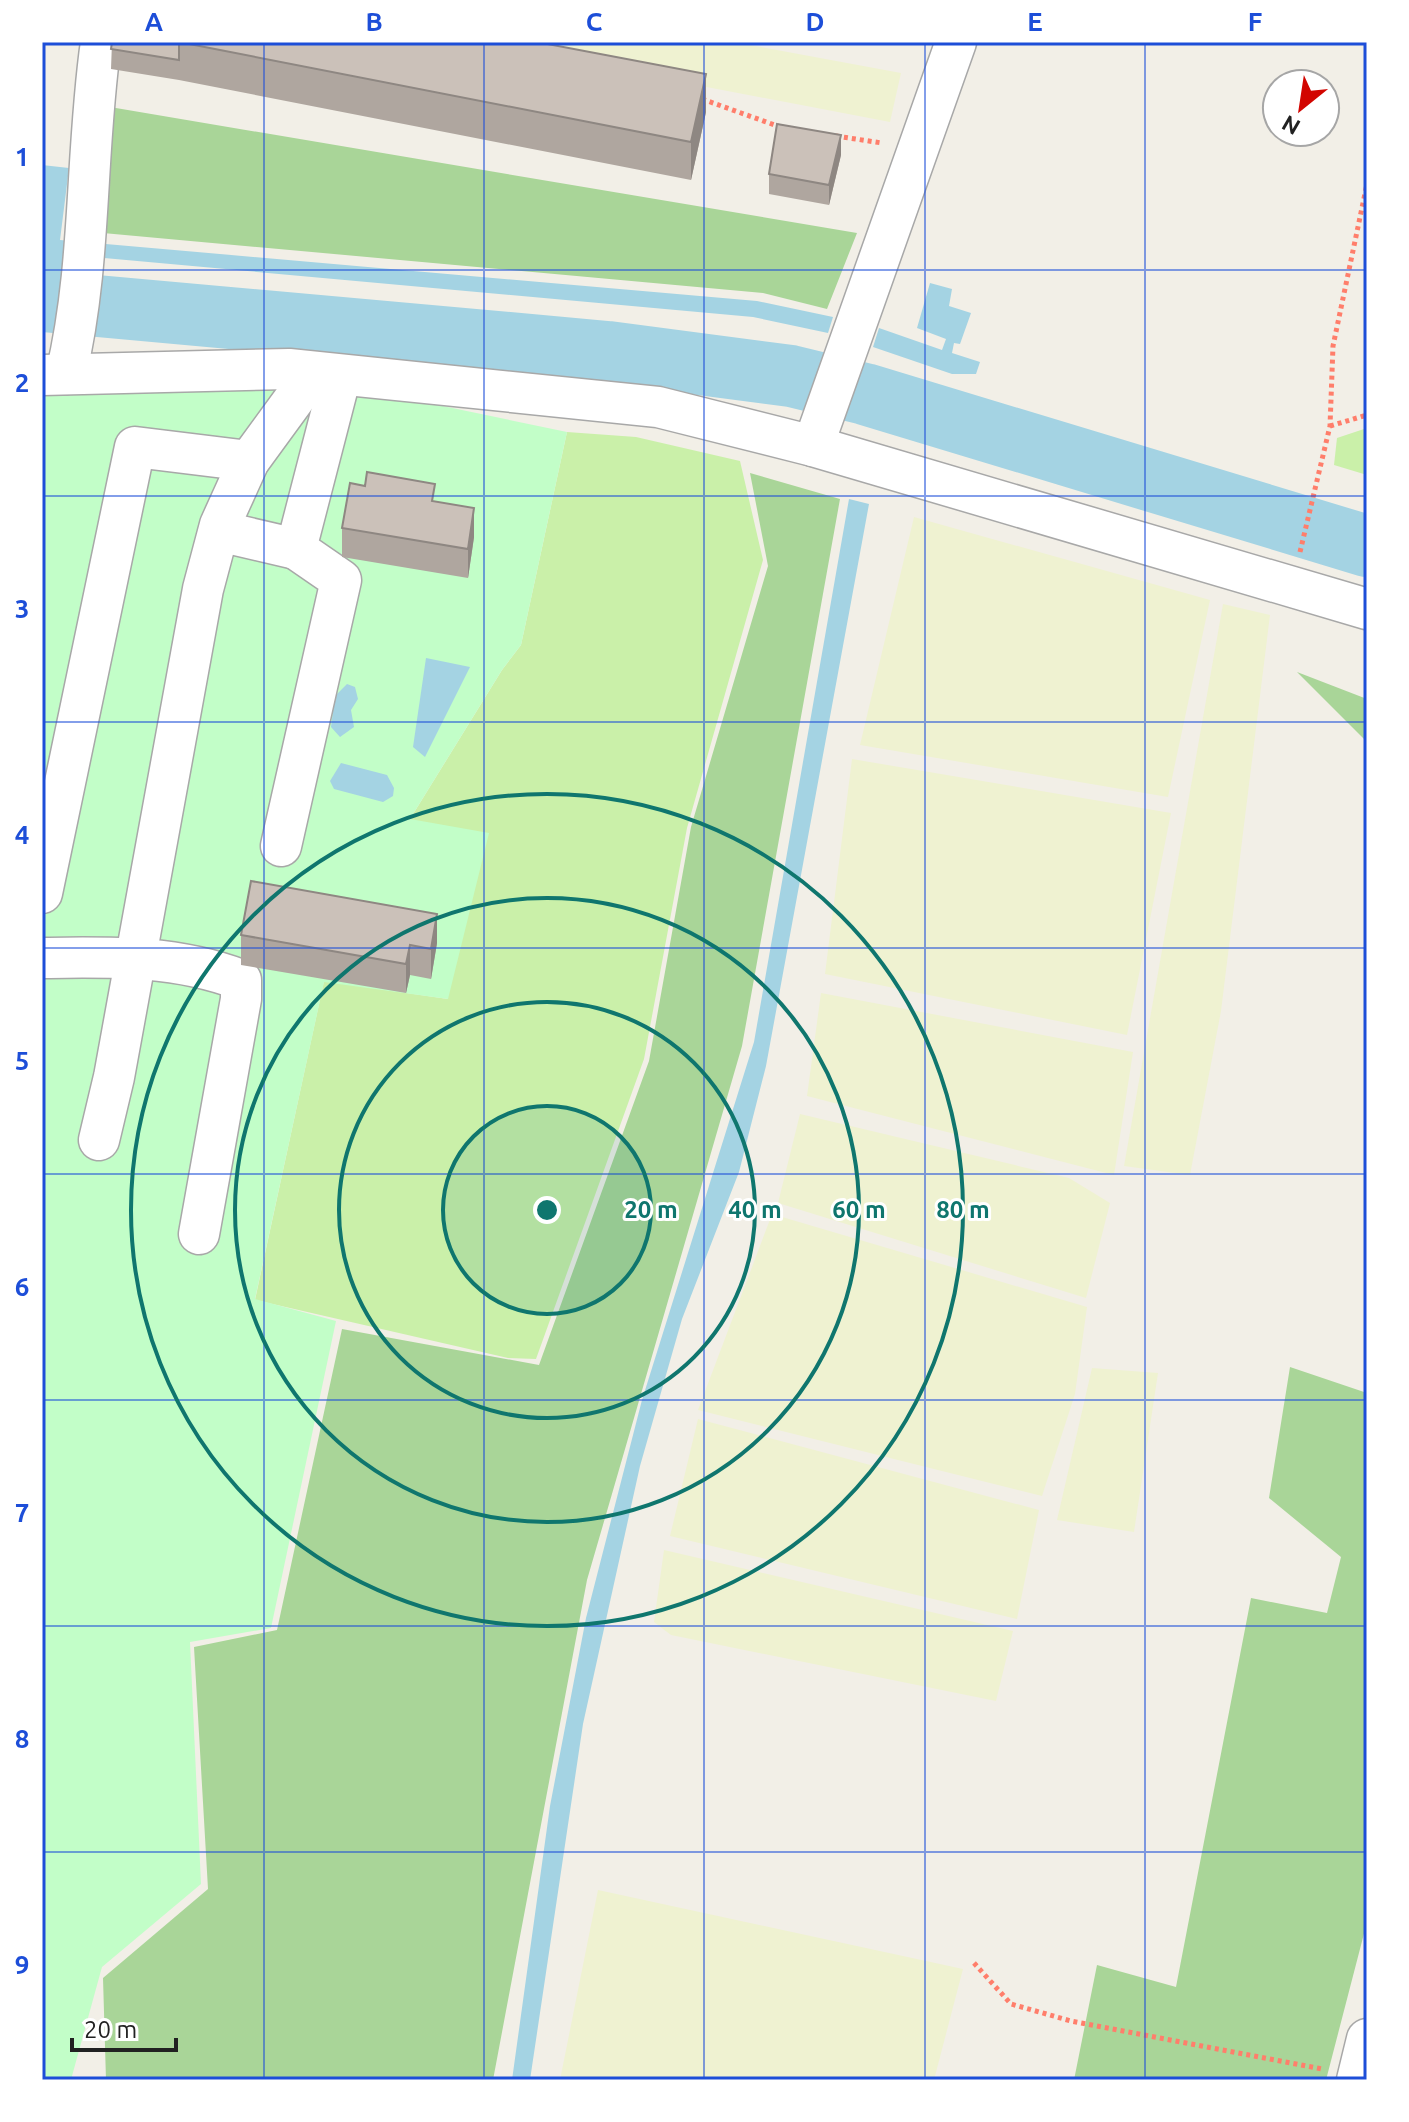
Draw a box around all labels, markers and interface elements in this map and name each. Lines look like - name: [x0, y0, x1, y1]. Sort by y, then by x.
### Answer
- text: A: [145, 7, 164, 36]
- text: B: [365, 7, 383, 36]
- text: C: [586, 7, 603, 36]
- text: D: [806, 7, 824, 36]
- text: E: [1027, 7, 1043, 36]
- text: F: [1248, 7, 1262, 36]
- north arrow: [1261, 68, 1341, 148]
- text: N: [1277, 111, 1304, 141]
- text: 1: [15, 142, 29, 171]
- text: 2: [15, 368, 29, 397]
- text: 3: [15, 594, 29, 623]
- text: 4: [15, 820, 29, 849]
- text: 5: [15, 1046, 29, 1075]
- centre of rings: [533, 1196, 561, 1224]
- text: 20 m: [624, 1196, 678, 1223]
- text: 40 m: [728, 1196, 782, 1223]
- text: 60 m: [832, 1196, 886, 1223]
- text: 80 m: [936, 1196, 990, 1223]
- text: 6: [15, 1272, 29, 1301]
- text: 7: [15, 1498, 29, 1527]
- text: 8: [15, 1724, 29, 1753]
- text: 9: [15, 1950, 29, 1979]
- scale bar: [72, 2002, 176, 2052]
- text: 20 m: [84, 2016, 137, 2043]

